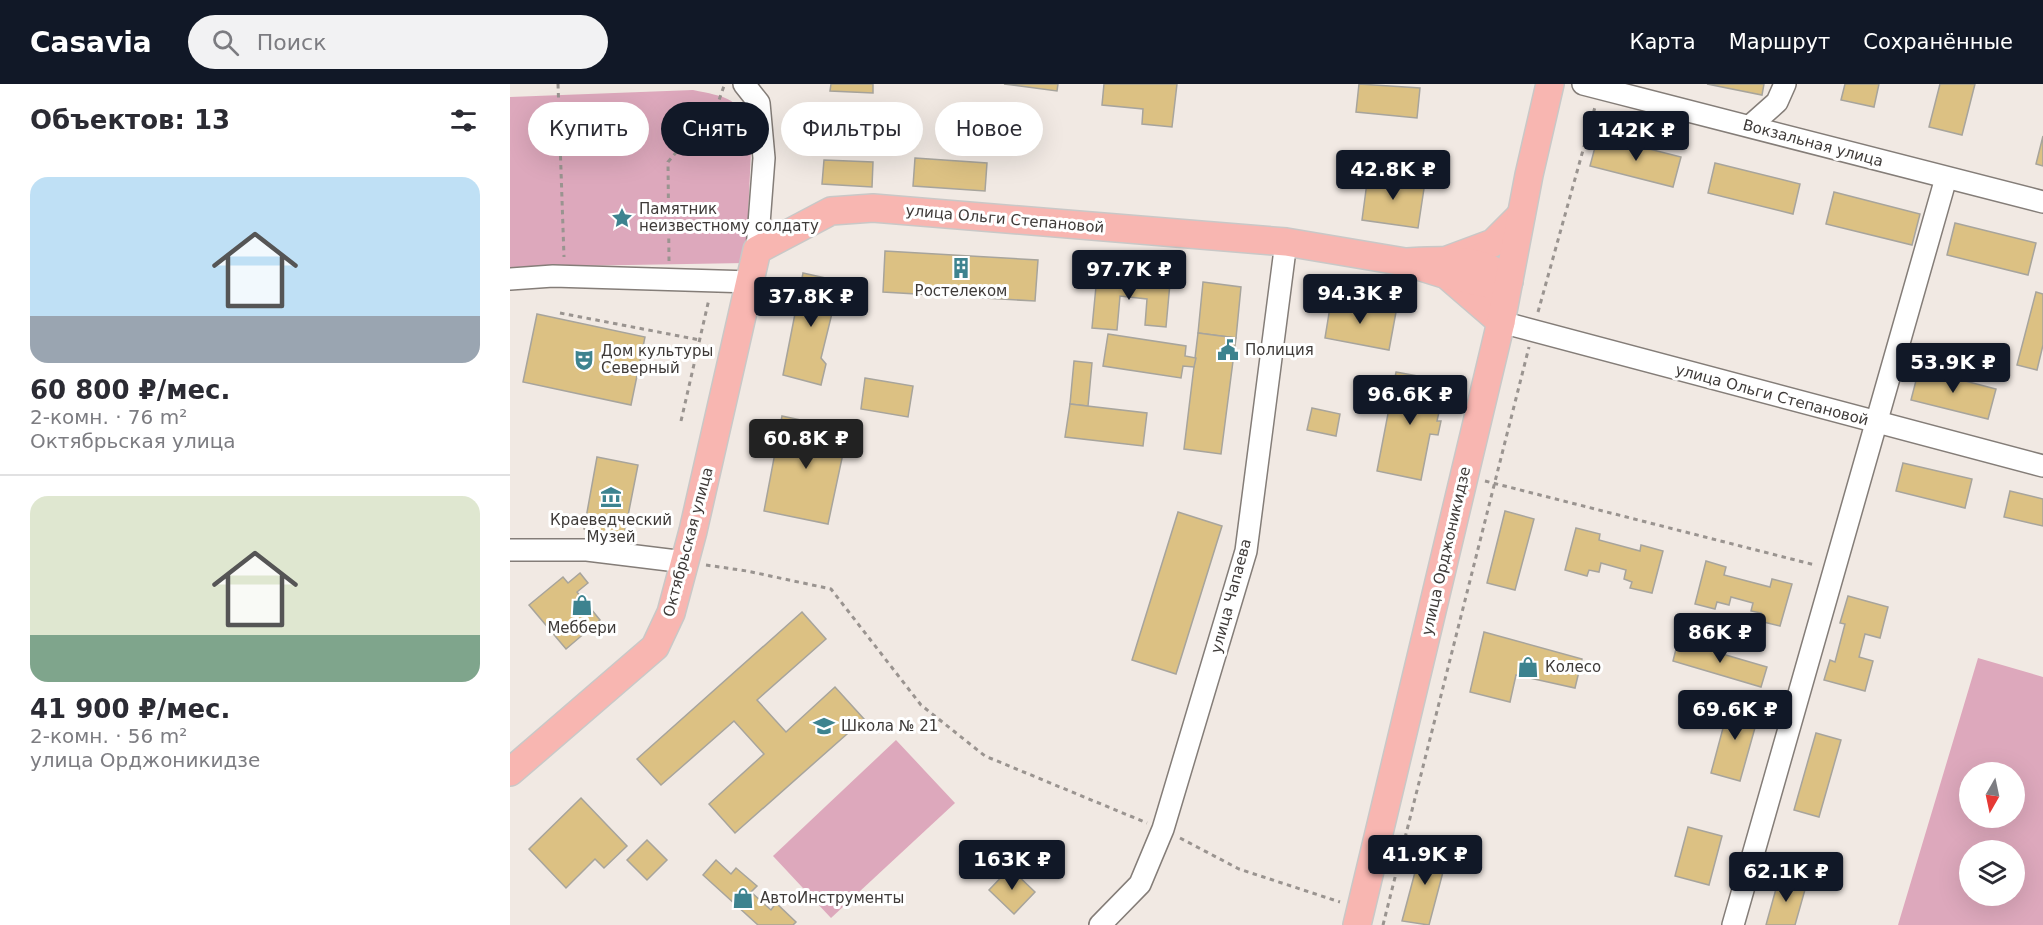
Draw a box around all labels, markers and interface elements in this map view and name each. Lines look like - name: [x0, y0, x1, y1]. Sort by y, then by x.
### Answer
- search box: [188, 15, 608, 69]
- text: Casavia: [30, 26, 152, 59]
- icon: search: [209, 26, 242, 59]
- text: Поиск: [257, 30, 326, 55]
- text: Карта: [1630, 30, 1696, 54]
- text: Маршрут: [1729, 30, 1830, 54]
- text: Сохранённые: [1863, 30, 2013, 54]
- chip: Купить: [528, 102, 649, 156]
- chip: Снять: [661, 102, 769, 156]
- chip: Фильтры: [781, 102, 923, 156]
- chip: Новое: [935, 102, 1043, 156]
- icon: filters: [447, 104, 480, 137]
- text: Объектов: 13: [30, 105, 230, 135]
- pin: 142K ₽: [1587, 111, 1685, 162]
- street label: Вокзальная улица: [1741, 116, 1885, 170]
- text: 142K ₽: [1597, 118, 1675, 142]
- pin: 42.8K ₽: [1338, 150, 1448, 201]
- text: 42.8K ₽: [1350, 157, 1436, 181]
- place label: Памятник неизвестному солдату: [639, 200, 819, 235]
- street label: улица Ольги Степановой: [905, 201, 1105, 237]
- place icon: Памятник неизвестному солдату: [610, 206, 634, 230]
- icon: home: [201, 216, 309, 324]
- pin: 97.7K ₽: [1074, 250, 1184, 301]
- building icon: Ростелеком: [949, 256, 973, 280]
- text: 97.7K ₽: [1086, 257, 1172, 281]
- pin: 94.3K ₽: [1305, 274, 1415, 325]
- pin: 37.8K ₽: [756, 277, 866, 328]
- text: 94.3K ₽: [1317, 281, 1403, 305]
- place label: Ростелеком: [915, 282, 1007, 300]
- text: 37.8K ₽: [768, 284, 854, 308]
- public building icon: Полиция: [1216, 338, 1240, 362]
- place label: Полиция: [1245, 341, 1314, 359]
- place label: Дом культуры Северный: [601, 342, 713, 377]
- pin: 53.9K ₽: [1898, 343, 2008, 394]
- theatre icon: Дом культуры Северный: [572, 348, 596, 372]
- text: 53.9K ₽: [1910, 350, 1996, 374]
- street label: улица Ольги Степановой: [1673, 361, 1871, 429]
- text: 60 800 ₽/мес.: [30, 375, 230, 405]
- pin: 96.6K ₽: [1355, 375, 1465, 426]
- text: 96.6K ₽: [1367, 382, 1453, 406]
- text: 2-комн. · 76 m²: [30, 405, 187, 429]
- pin: 60.8K ₽: [751, 419, 861, 470]
- text: 60.8K ₽: [763, 426, 849, 450]
- text: Октябрьская улица: [30, 429, 236, 453]
- street label: Октябрьская улица: [659, 465, 717, 619]
- street label: улица Орджоникидзе: [1418, 465, 1474, 637]
- museum icon: Краеведческий Музей: [599, 485, 623, 509]
- place label: Краеведческий Музей: [550, 511, 672, 546]
- icon: home: [201, 535, 309, 643]
- street label: улица Чапаева: [1207, 537, 1255, 655]
- shop icon: Меббери: [570, 593, 594, 617]
- pin: 86K ₽: [1678, 613, 1762, 664]
- place label: Меббери: [547, 619, 617, 637]
- text: 86K ₽: [1688, 620, 1752, 644]
- shop icon: Колесо: [1516, 655, 1540, 679]
- place label: Колесо: [1545, 658, 1601, 676]
- pin: 69.6K ₽: [1680, 690, 1790, 741]
- text: 41 900 ₽/мес.: [30, 694, 230, 724]
- text: 69.6K ₽: [1692, 697, 1778, 721]
- school or university icon: Школа № 21: [812, 714, 836, 738]
- place label: Школа № 21: [841, 717, 938, 735]
- text: 2-комн. · 56 m²: [30, 724, 187, 748]
- text: улица Орджоникидзе: [30, 748, 260, 772]
- north arrow: [1959, 762, 2025, 828]
- map controls: [1959, 762, 2025, 906]
- pin: 41.9K ₽: [1370, 835, 1480, 886]
- pin: 163K ₽: [963, 840, 1061, 891]
- button: layers: [1959, 840, 2025, 906]
- text: 41.9K ₽: [1382, 842, 1468, 866]
- text: 163K ₽: [973, 847, 1051, 871]
- pin: 62.1K ₽: [1731, 852, 1841, 903]
- text: 62.1K ₽: [1743, 859, 1829, 883]
- shop icon: АвтоИнструменты: [731, 886, 755, 910]
- place label: АвтоИнструменты: [760, 889, 904, 907]

